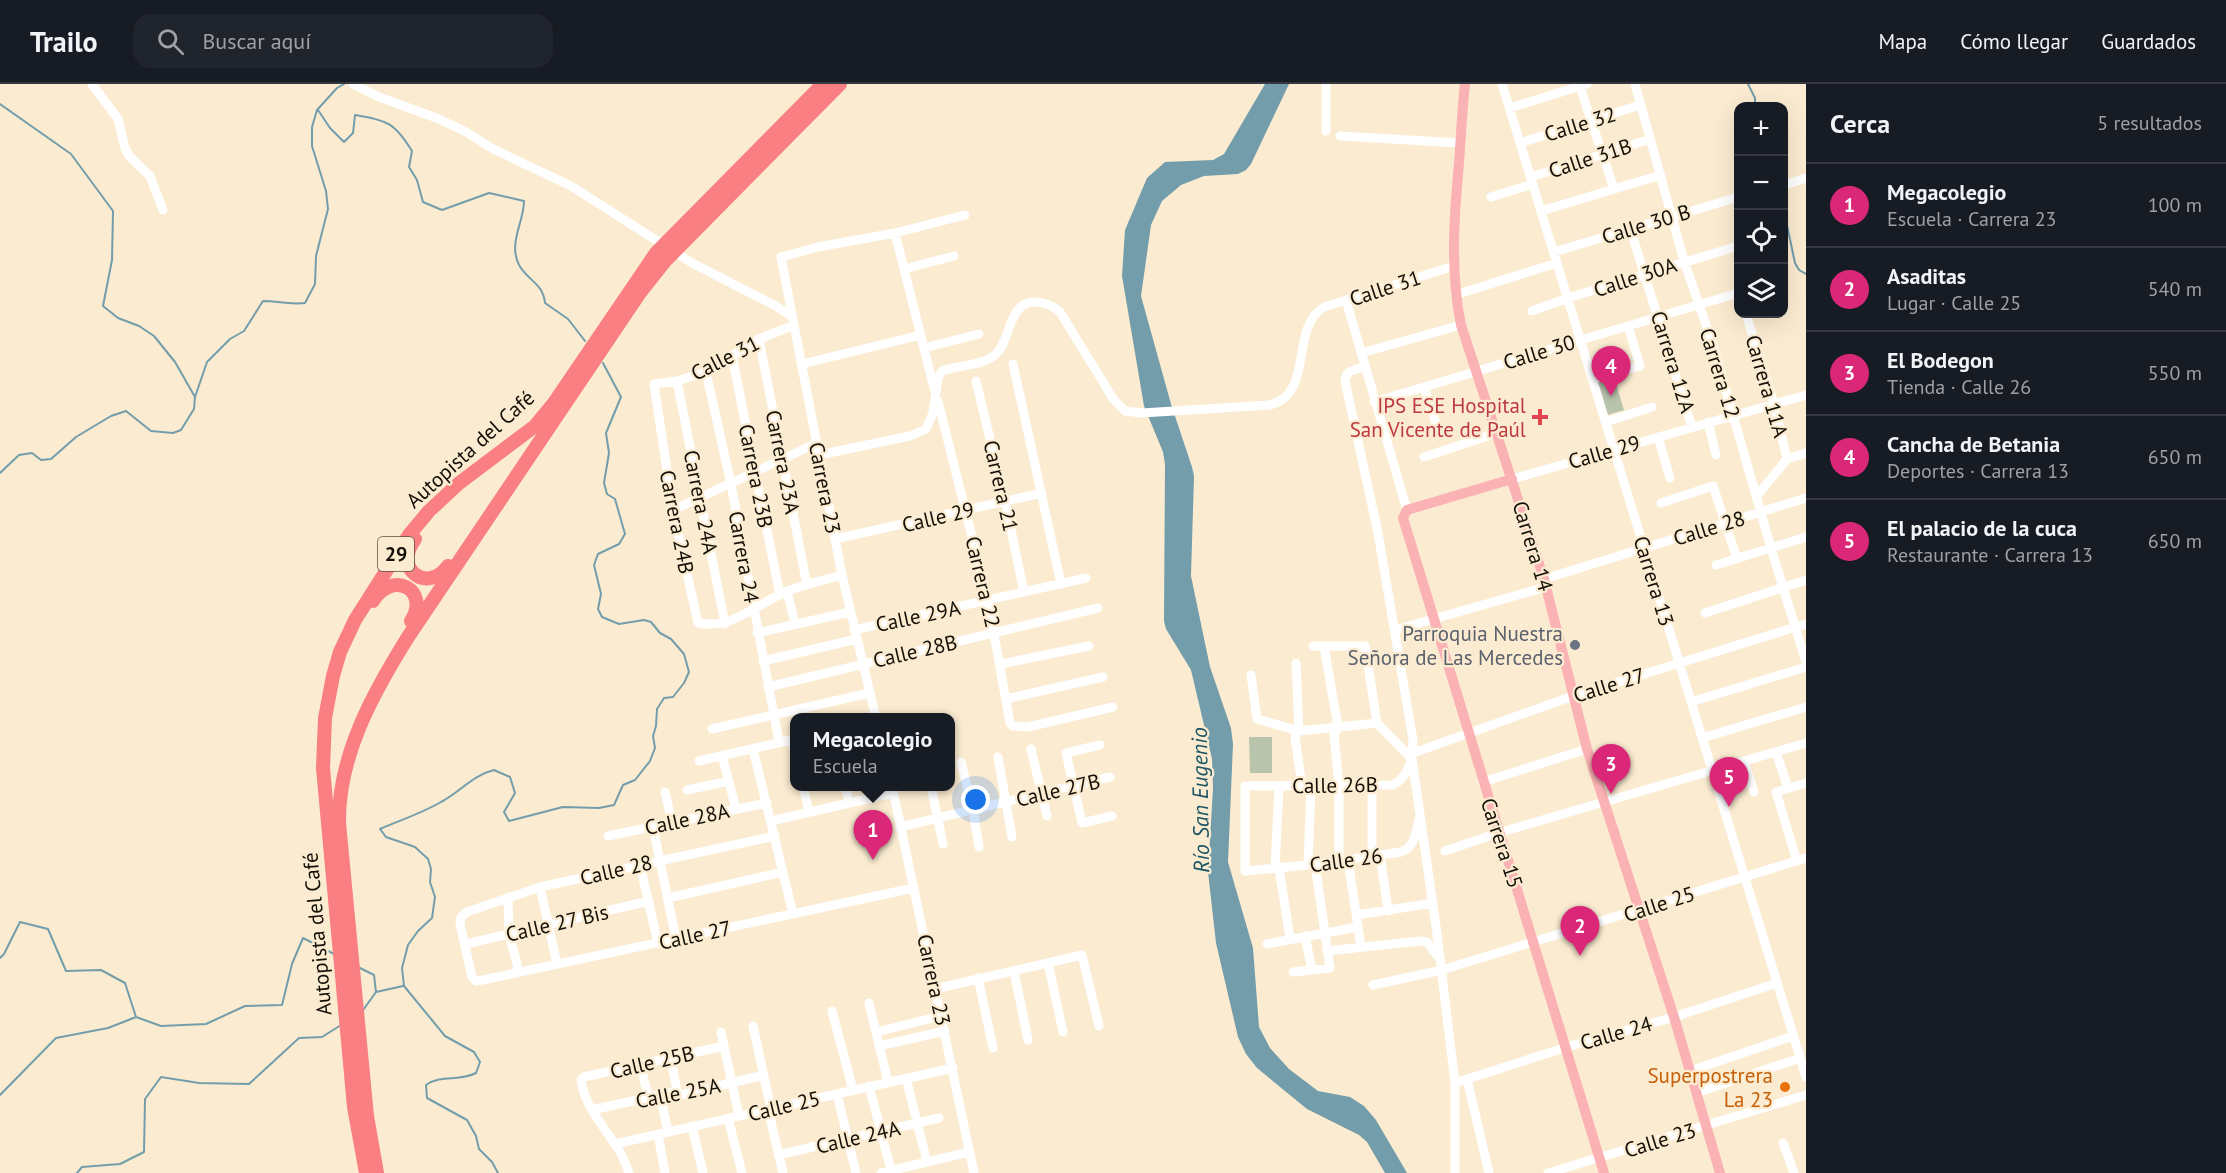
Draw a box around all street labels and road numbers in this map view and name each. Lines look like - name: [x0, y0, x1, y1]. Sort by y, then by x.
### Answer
- street label: Calle 32: [1541, 100, 1619, 148]
- street label: Calle 31B: [1545, 132, 1635, 184]
- street label: Calle 30 B: [1598, 198, 1694, 250]
- street label: Calle 30A: [1590, 251, 1681, 303]
- street label: Calle 31: [1346, 264, 1424, 312]
- street label: Carrera 12A: [1645, 308, 1702, 417]
- street label: Carrera 12: [1693, 325, 1747, 421]
- street label: Calle 30: [1500, 328, 1578, 376]
- street label: Calle 31: [686, 329, 764, 387]
- street label: Carrera 11A: [1740, 332, 1795, 441]
- street label: Autopista del Café: [400, 384, 540, 514]
- street label: Carrera 23A: [760, 408, 806, 517]
- street label: Carrera 23B: [733, 422, 779, 530]
- street label: Calle 29: [1565, 429, 1643, 475]
- street label: Carrera 21: [977, 438, 1025, 534]
- street label: Carrera 23: [803, 440, 847, 536]
- street label: Carrera 24A: [678, 448, 724, 557]
- street label: Carrera 24B: [654, 468, 700, 576]
- street label: Calle 29: [899, 496, 977, 538]
- street label: Carrera 14: [1506, 498, 1560, 594]
- street label: Calle 28: [1670, 504, 1748, 552]
- street label: Carrera 24: [723, 509, 765, 605]
- street label: Carrera 13: [1627, 533, 1681, 629]
- street label: Carrera 22: [959, 534, 1007, 630]
- road number: 29: [378, 537, 414, 571]
- street label: Calle 29A: [873, 594, 963, 638]
- street label: Calle 28B: [870, 628, 960, 674]
- street label: Calle 27: [1570, 661, 1648, 709]
- street label: Calle 27B: [1013, 767, 1103, 813]
- street label: Calle 26B: [1292, 771, 1378, 799]
- street label: Carrera 15: [1475, 795, 1529, 891]
- street label: Calle 28A: [642, 797, 732, 841]
- street label: Calle 26: [1308, 842, 1384, 878]
- street label: Calle 28: [577, 849, 655, 891]
- street label: Autopista del Café: [296, 851, 338, 1017]
- street label: Calle 25: [1620, 880, 1698, 928]
- street label: Calle 27 Bis: [503, 898, 611, 948]
- street label: Calle 27: [656, 914, 734, 956]
- street label: Carrera 23: [911, 932, 957, 1028]
- street label: Calle 24: [1577, 1010, 1655, 1056]
- street label: Calle 25B: [607, 1039, 697, 1085]
- street label: Calle 25A: [633, 1071, 723, 1114]
- street label: Calle 25: [745, 1085, 823, 1127]
- street label: Calle 24A: [813, 1114, 904, 1160]
- street label: Calle 23: [1621, 1116, 1699, 1164]

